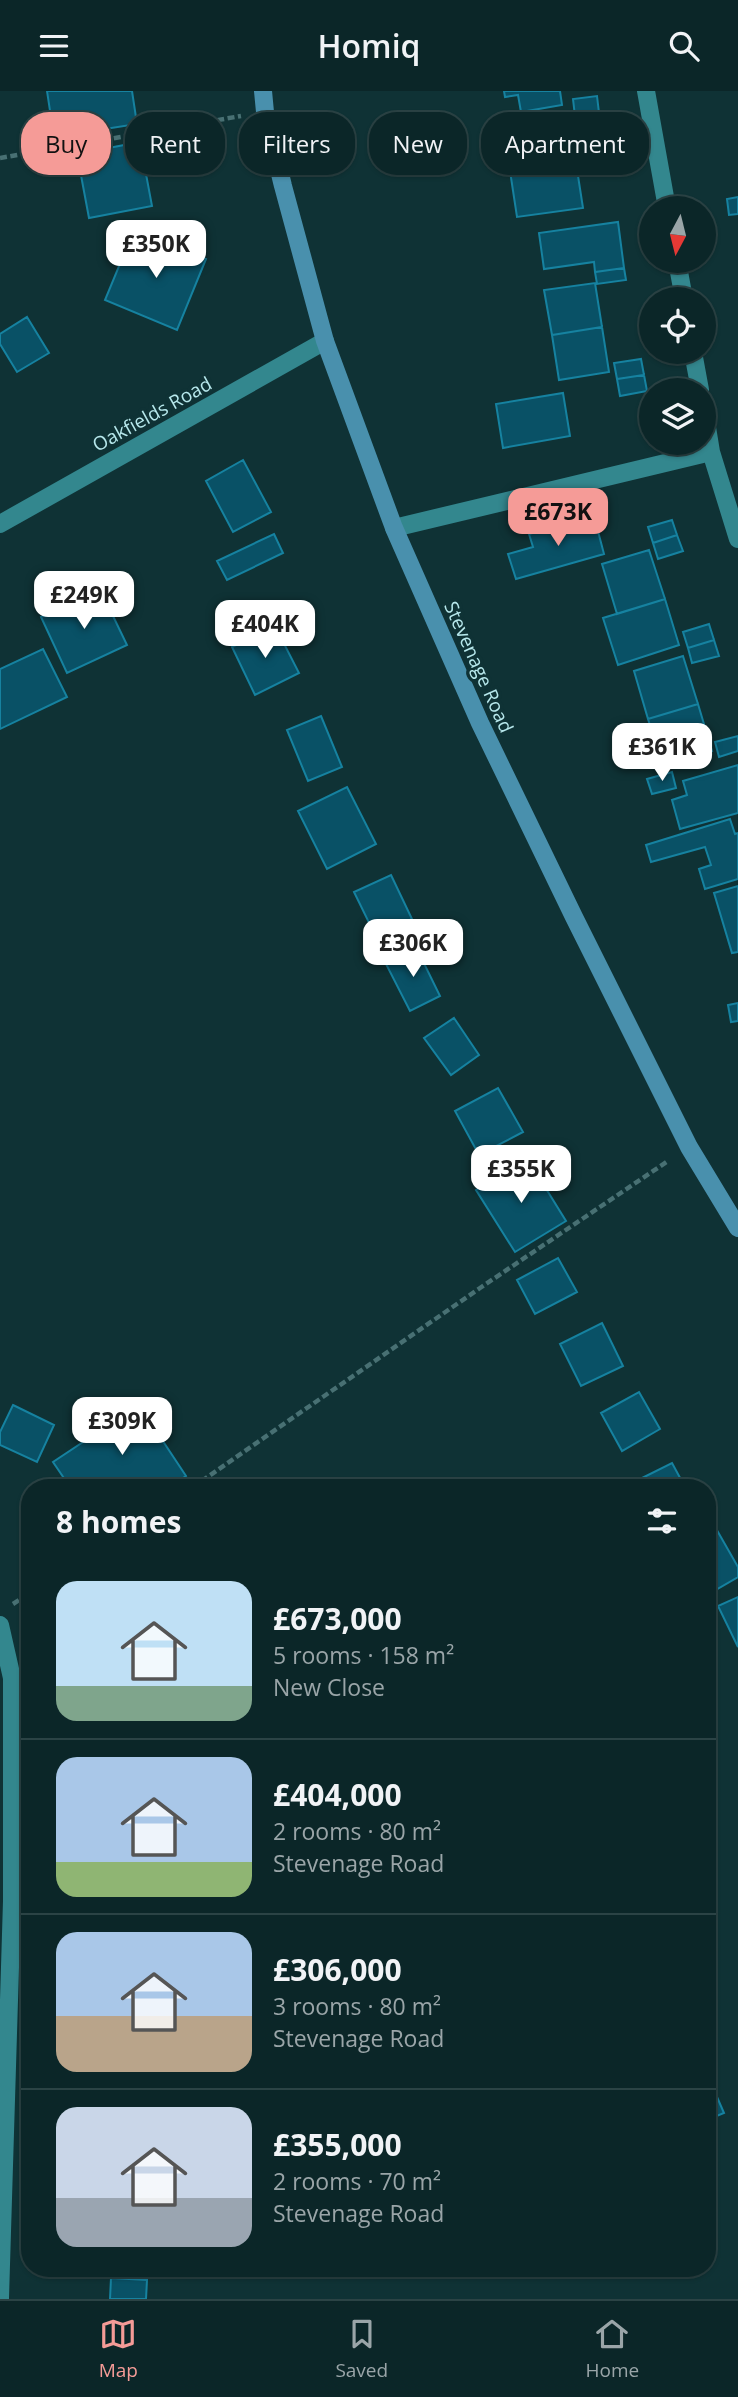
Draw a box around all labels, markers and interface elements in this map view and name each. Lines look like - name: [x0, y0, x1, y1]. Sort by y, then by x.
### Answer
- text: Homiq: [318, 24, 420, 67]
- icon: menu: [35, 27, 73, 65]
- icon: search: [665, 27, 703, 65]
- chip: Buy: [21, 112, 111, 175]
- chip: Rent: [125, 112, 225, 175]
- chip: Filters: [239, 112, 355, 175]
- chip: New: [369, 112, 467, 175]
- chip: Apartment: [481, 112, 649, 175]
- north arrow: [639, 196, 716, 273]
- map controls: [639, 196, 716, 455]
- pin: £350K: [107, 221, 205, 280]
- text: £350K: [122, 227, 190, 259]
- button: locate: [639, 287, 716, 364]
- street label: Oakfields Road: [88, 370, 216, 458]
- button: layers: [639, 378, 716, 455]
- pin: £673K: [509, 489, 607, 548]
- text: £673K: [524, 495, 592, 527]
- pin: £249K: [35, 571, 133, 631]
- text: £249K: [50, 578, 118, 610]
- street label: Stevenage Road: [438, 597, 520, 737]
- pin: £404K: [216, 601, 314, 660]
- text: £404K: [231, 607, 299, 639]
- pin: £361K: [613, 723, 711, 783]
- text: £361K: [628, 730, 696, 762]
- pin: £306K: [364, 919, 462, 979]
- text: £306K: [379, 926, 447, 958]
- pin: £355K: [472, 1145, 570, 1205]
- text: £355K: [487, 1152, 555, 1184]
- pin: £309K: [73, 1397, 171, 1457]
- text: £309K: [88, 1404, 156, 1436]
- text: 8 homes: [56, 1501, 181, 1542]
- icon: filters: [643, 1502, 681, 1540]
- text: £673,000: [273, 1598, 402, 1639]
- icon: home: [112, 1609, 196, 1693]
- text: 5 rooms · 158 m²: [273, 1639, 454, 1671]
- text: New Close: [273, 1671, 385, 1703]
- text: £404,000: [273, 1774, 402, 1815]
- icon: home: [112, 1785, 196, 1869]
- text: 2 rooms · 80 m²: [273, 1815, 441, 1847]
- text: Stevenage Road: [273, 1847, 444, 1879]
- text: £306,000: [273, 1949, 402, 1990]
- icon: home: [112, 1960, 196, 2044]
- text: 3 rooms · 80 m²: [273, 1990, 441, 2022]
- text: Stevenage Road: [273, 2022, 444, 2054]
- text: £355,000: [273, 2124, 402, 2165]
- icon: home: [112, 2135, 196, 2219]
- text: 2 rooms · 70 m²: [273, 2165, 441, 2197]
- text: Stevenage Road: [273, 2197, 444, 2229]
- tab: Map: [99, 2315, 138, 2383]
- tab: Saved: [335, 2315, 388, 2383]
- tab: Home: [586, 2315, 639, 2383]

